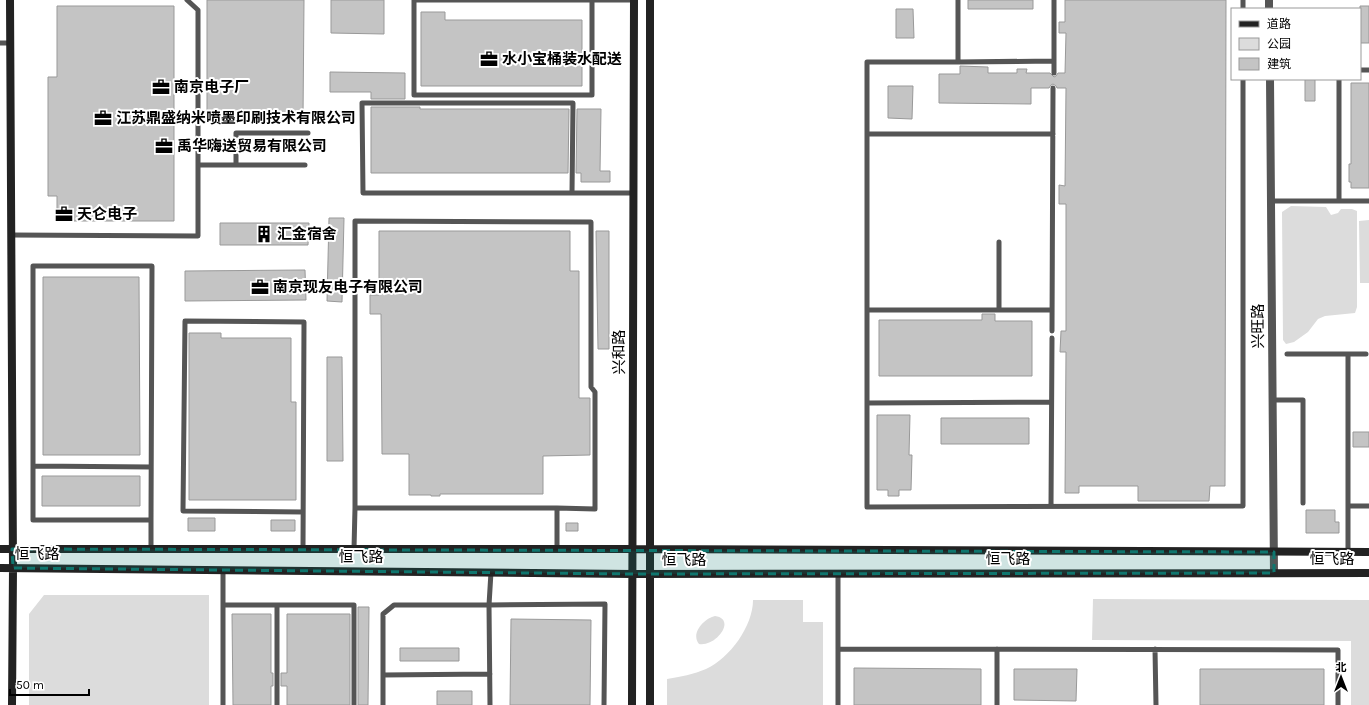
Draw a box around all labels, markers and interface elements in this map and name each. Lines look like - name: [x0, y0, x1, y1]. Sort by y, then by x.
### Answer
- legend: [1231, 8, 1361, 80]
- text: 道路: [1267, 17, 1291, 31]
- text: 公园: [1267, 37, 1291, 51]
- office icon: 水小宝桶装水配送: [479, 49, 499, 69]
- place label: 水小宝桶装水配送: [502, 50, 622, 68]
- text: 建筑: [1267, 57, 1291, 71]
- office icon: 南京电子厂: [151, 77, 171, 97]
- place label: 南京电子厂: [174, 78, 249, 96]
- office icon: 江苏鼎盛纳米喷墨印刷技术有限公司: [93, 108, 113, 128]
- place label: 江苏鼎盛纳米喷墨印刷技术有限公司: [116, 109, 356, 127]
- office icon: 禹华嗨送贸易有限公司: [154, 136, 174, 156]
- place label: 禹华嗨送贸易有限公司: [177, 137, 327, 155]
- office icon: 天仑电子: [54, 204, 74, 224]
- place label: 天仑电子: [77, 205, 137, 223]
- building icon: 汇金宿舍: [254, 224, 274, 244]
- place label: 汇金宿舍: [277, 225, 337, 243]
- office icon: 南京现友电子有限公司: [250, 277, 270, 297]
- place label: 南京现友电子有限公司: [273, 278, 423, 296]
- street label: 兴旺路: [1249, 303, 1267, 349]
- street label: 兴和路: [610, 329, 628, 375]
- street label: 恒飞路: [14, 545, 60, 563]
- street label: 恒飞路: [338, 548, 384, 566]
- street label: 恒飞路: [985, 550, 1031, 568]
- street label: 恒飞路: [1309, 550, 1355, 568]
- street label: 恒飞路: [661, 551, 707, 569]
- north arrow: [1321, 657, 1361, 697]
- text: 北: [1336, 661, 1347, 674]
- scale bar: [10, 671, 89, 697]
- text: 50 m: [16, 678, 44, 692]

